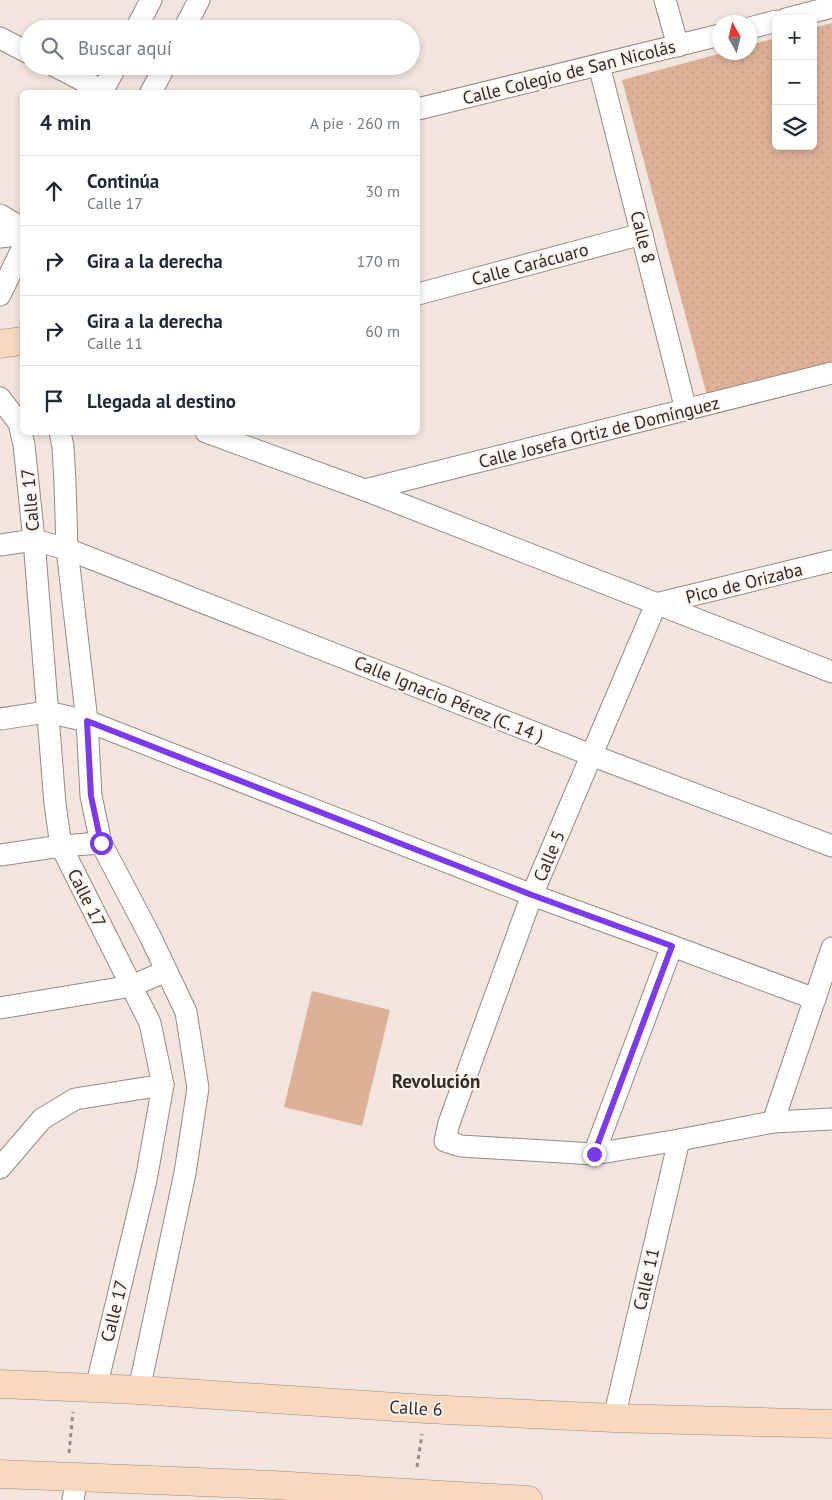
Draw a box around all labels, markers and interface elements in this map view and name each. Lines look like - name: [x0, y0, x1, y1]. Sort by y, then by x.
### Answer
- north arrow: [712, 15, 757, 60]
- map controls: [772, 15, 817, 150]
- button: +: [772, 15, 817, 60]
- search box: [20, 20, 420, 75]
- icon: search: [38, 34, 66, 62]
- street label: Calle Colegio de San Nicolás: [460, 34, 678, 110]
- text: Buscar aquí: [78, 36, 172, 60]
- button: −: [772, 60, 817, 105]
- button: layers: [772, 105, 817, 150]
- text: 4 min: [40, 109, 91, 136]
- text: A pie · 260 m: [310, 113, 400, 133]
- text: Continúa: [87, 169, 159, 193]
- icon: ahead: [40, 177, 68, 205]
- text: 30 m: [365, 181, 400, 201]
- text: Calle 17: [87, 193, 143, 213]
- street label: Calle 8: [625, 208, 661, 266]
- street label: Calle Carácuaro: [469, 237, 591, 291]
- icon: right: [40, 247, 68, 275]
- text: Gira a la derecha: [87, 249, 223, 273]
- text: 170 m: [357, 251, 400, 271]
- text: Gira a la derecha: [87, 309, 223, 333]
- icon: right: [40, 317, 68, 345]
- text: 60 m: [365, 321, 400, 341]
- text: Calle 11: [87, 333, 143, 353]
- icon: arrive: [40, 387, 68, 415]
- text: Llegada al destino: [87, 389, 236, 413]
- street label: Calle Josefa Ortiz de Domínguez: [476, 391, 722, 473]
- street label: Calle 17: [16, 468, 44, 532]
- street label: Pico de Orizaba: [683, 557, 805, 609]
- street label: Calle Ignacio Pérez (C. 14 ): [351, 650, 547, 748]
- street label: Calle 5: [528, 827, 570, 885]
- route start: [90, 832, 113, 855]
- street label: Calle 17: [62, 865, 112, 931]
- district label: Revolución: [392, 1069, 480, 1093]
- route end: [583, 1143, 606, 1166]
- street label: Calle 11: [628, 1246, 664, 1312]
- street label: Calle 17: [95, 1278, 133, 1344]
- street label: Calle 6: [389, 1395, 443, 1421]

